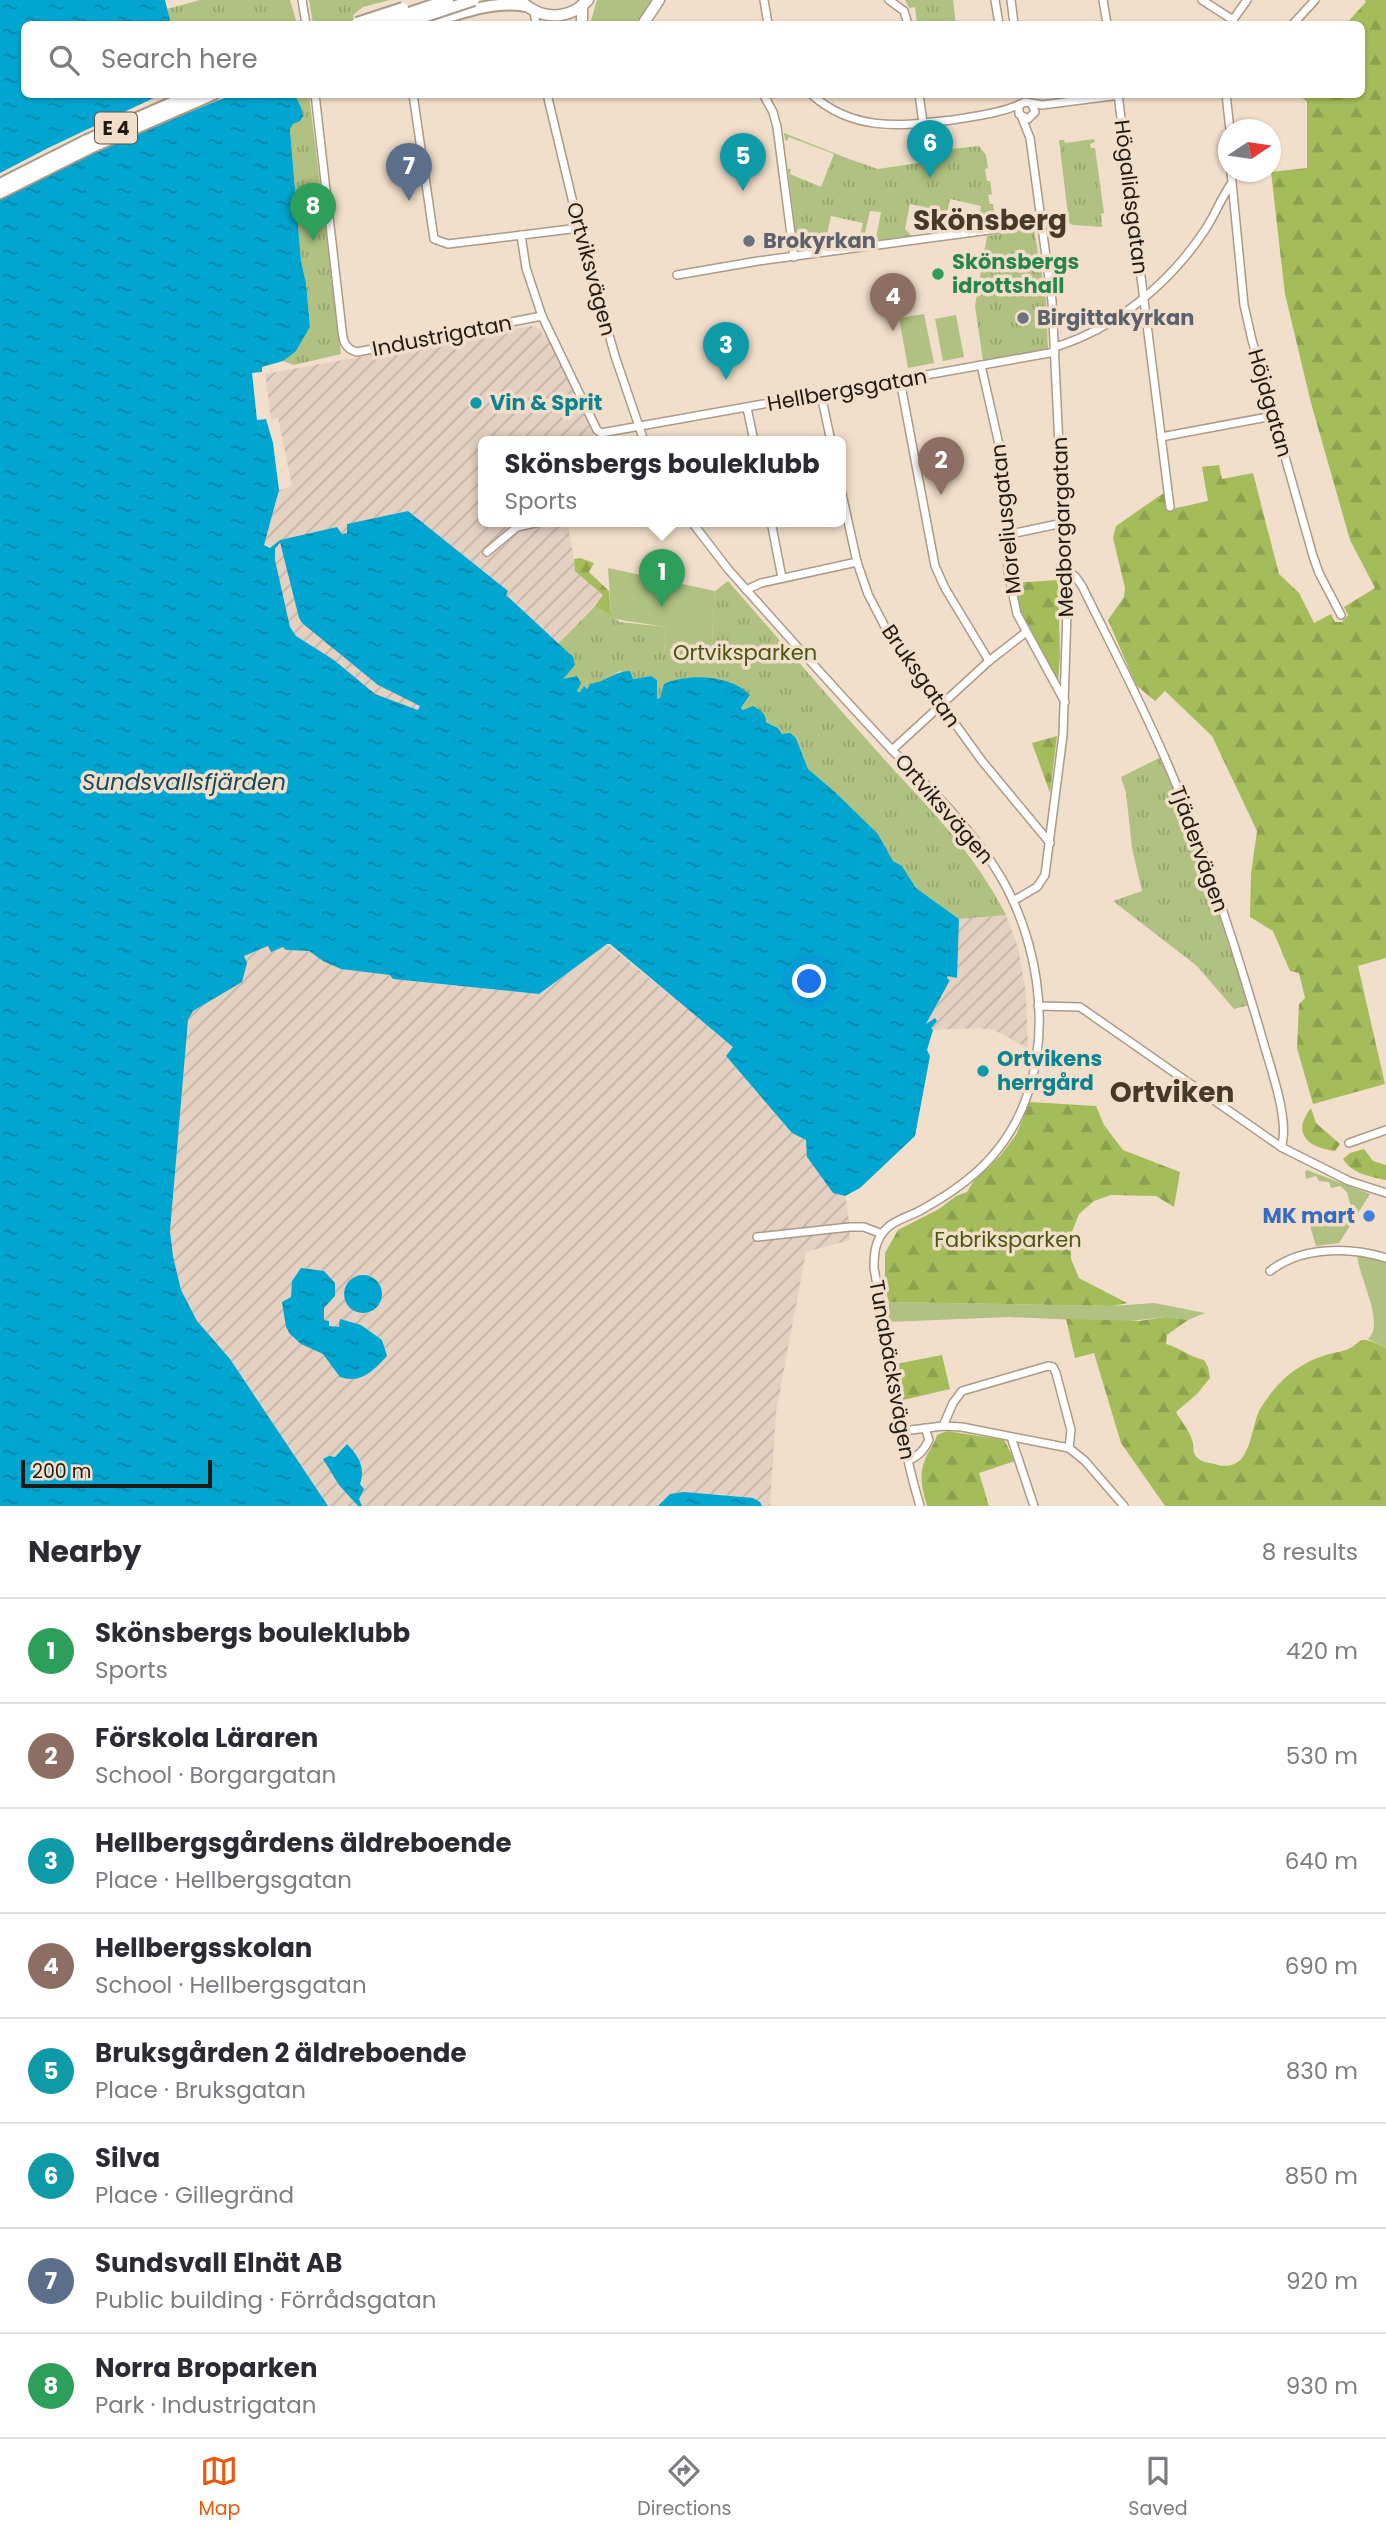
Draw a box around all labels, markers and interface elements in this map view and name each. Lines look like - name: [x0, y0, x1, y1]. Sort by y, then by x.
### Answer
- search box: [21, 21, 1365, 98]
- icon: search: [45, 41, 83, 79]
- text: Search here: [101, 41, 258, 77]
- road number: E 4: [95, 112, 137, 144]
- street label: Högalidsgatan: [1108, 118, 1155, 276]
- north arrow: [1218, 119, 1281, 182]
- pin: 6: [907, 120, 953, 178]
- pin: 5: [720, 133, 766, 191]
- pin: 7: [386, 143, 432, 201]
- pin: 8: [290, 183, 336, 241]
- street label: Ortviksvägen: [560, 199, 623, 339]
- district label: Skönsberg: [913, 201, 1067, 240]
- place label: Brokyrkan: [763, 226, 876, 255]
- marker: Brokyrkan: [741, 233, 757, 249]
- place label: Skönsbergs idrottshall: [952, 247, 1079, 300]
- marker: Skönsbergs idrottshall: [930, 266, 946, 282]
- pin: 4: [870, 273, 916, 331]
- place label: Birgittakyrkan: [1037, 303, 1194, 332]
- street label: Industrigatan: [370, 308, 514, 363]
- marker: Birgittakyrkan: [1015, 310, 1031, 326]
- pin: 3: [703, 322, 749, 380]
- street label: Höjdgatan: [1241, 345, 1300, 460]
- street label: Hellbergsgatan: [765, 361, 929, 418]
- place label: Vin & Sprit: [490, 388, 602, 417]
- marker: Vin & Sprit: [468, 395, 484, 411]
- popup: [478, 436, 846, 527]
- street label: Medborgargatan: [1045, 436, 1080, 618]
- pin: 2: [918, 437, 964, 495]
- street label: Moreliusgatan: [983, 443, 1028, 596]
- text: Skönsbergs bouleklubb: [504, 446, 820, 482]
- text: Sports: [504, 485, 577, 517]
- pin: 1: [639, 549, 685, 607]
- street label: Bruksgatan: [875, 618, 968, 733]
- park label: Ortviksparken: [673, 638, 817, 667]
- street label: Ortviksvägen: [888, 747, 1000, 870]
- water label: Sundsvallsfjärden: [82, 766, 286, 798]
- street label: Tjädervägen: [1163, 782, 1236, 916]
- your location: [792, 964, 826, 998]
- place label: Ortvikens herrgård: [997, 1044, 1102, 1097]
- marker: Ortvikens herrgård: [975, 1063, 991, 1079]
- district label: Ortviken: [1110, 1073, 1234, 1112]
- place label: MK mart: [1263, 1201, 1355, 1230]
- marker: MK mart: [1361, 1208, 1377, 1224]
- park label: Fabriksparken: [934, 1225, 1082, 1254]
- street label: Tunabäcksvägen: [862, 1278, 923, 1462]
- scale bar: [21, 1457, 212, 1489]
- text: 200 m: [32, 1458, 91, 1485]
- text: Nearby: [28, 1530, 142, 1573]
- text: 8 results: [1262, 1536, 1358, 1568]
- text: Skönsbergs bouleklubb: [95, 1615, 410, 1651]
- text: 1: [47, 1635, 55, 1667]
- text: 420 m: [1286, 1635, 1358, 1667]
- text: Sports: [95, 1654, 168, 1686]
- text: Förskola Läraren: [95, 1720, 318, 1756]
- text: 2: [44, 1740, 58, 1772]
- text: 530 m: [1286, 1740, 1358, 1772]
- text: School · Borgargatan: [95, 1759, 336, 1791]
- text: Hellbergsgårdens äldreboende: [95, 1825, 512, 1861]
- text: 3: [44, 1845, 58, 1877]
- text: 640 m: [1285, 1845, 1358, 1877]
- text: Place · Hellbergsgatan: [95, 1864, 352, 1896]
- text: Hellbergsskolan: [95, 1930, 312, 1966]
- text: 4: [43, 1950, 59, 1982]
- text: 690 m: [1285, 1950, 1358, 1982]
- text: School · Hellbergsgatan: [95, 1969, 367, 2001]
- text: Bruksgården 2 äldreboende: [95, 2035, 466, 2071]
- text: 5: [44, 2055, 58, 2087]
- text: 830 m: [1286, 2055, 1358, 2087]
- text: Place · Bruksgatan: [95, 2074, 306, 2106]
- text: Silva: [95, 2140, 160, 2176]
- text: 6: [44, 2160, 58, 2192]
- text: 850 m: [1285, 2160, 1358, 2192]
- text: Place · Gillegränd: [95, 2179, 294, 2211]
- text: Sundsvall Elnät AB: [95, 2245, 342, 2281]
- text: 7: [45, 2265, 57, 2297]
- text: 920 m: [1286, 2265, 1358, 2297]
- text: Public building · Förrådsgatan: [95, 2284, 437, 2316]
- text: Norra Broparken: [95, 2350, 317, 2386]
- text: 8: [44, 2370, 58, 2402]
- text: 930 m: [1286, 2370, 1358, 2402]
- text: Park · Industrigatan: [95, 2389, 316, 2421]
- tab: Map: [198, 2452, 240, 2523]
- tab: Directions: [637, 2452, 732, 2523]
- tab: Saved: [1128, 2452, 1188, 2523]

